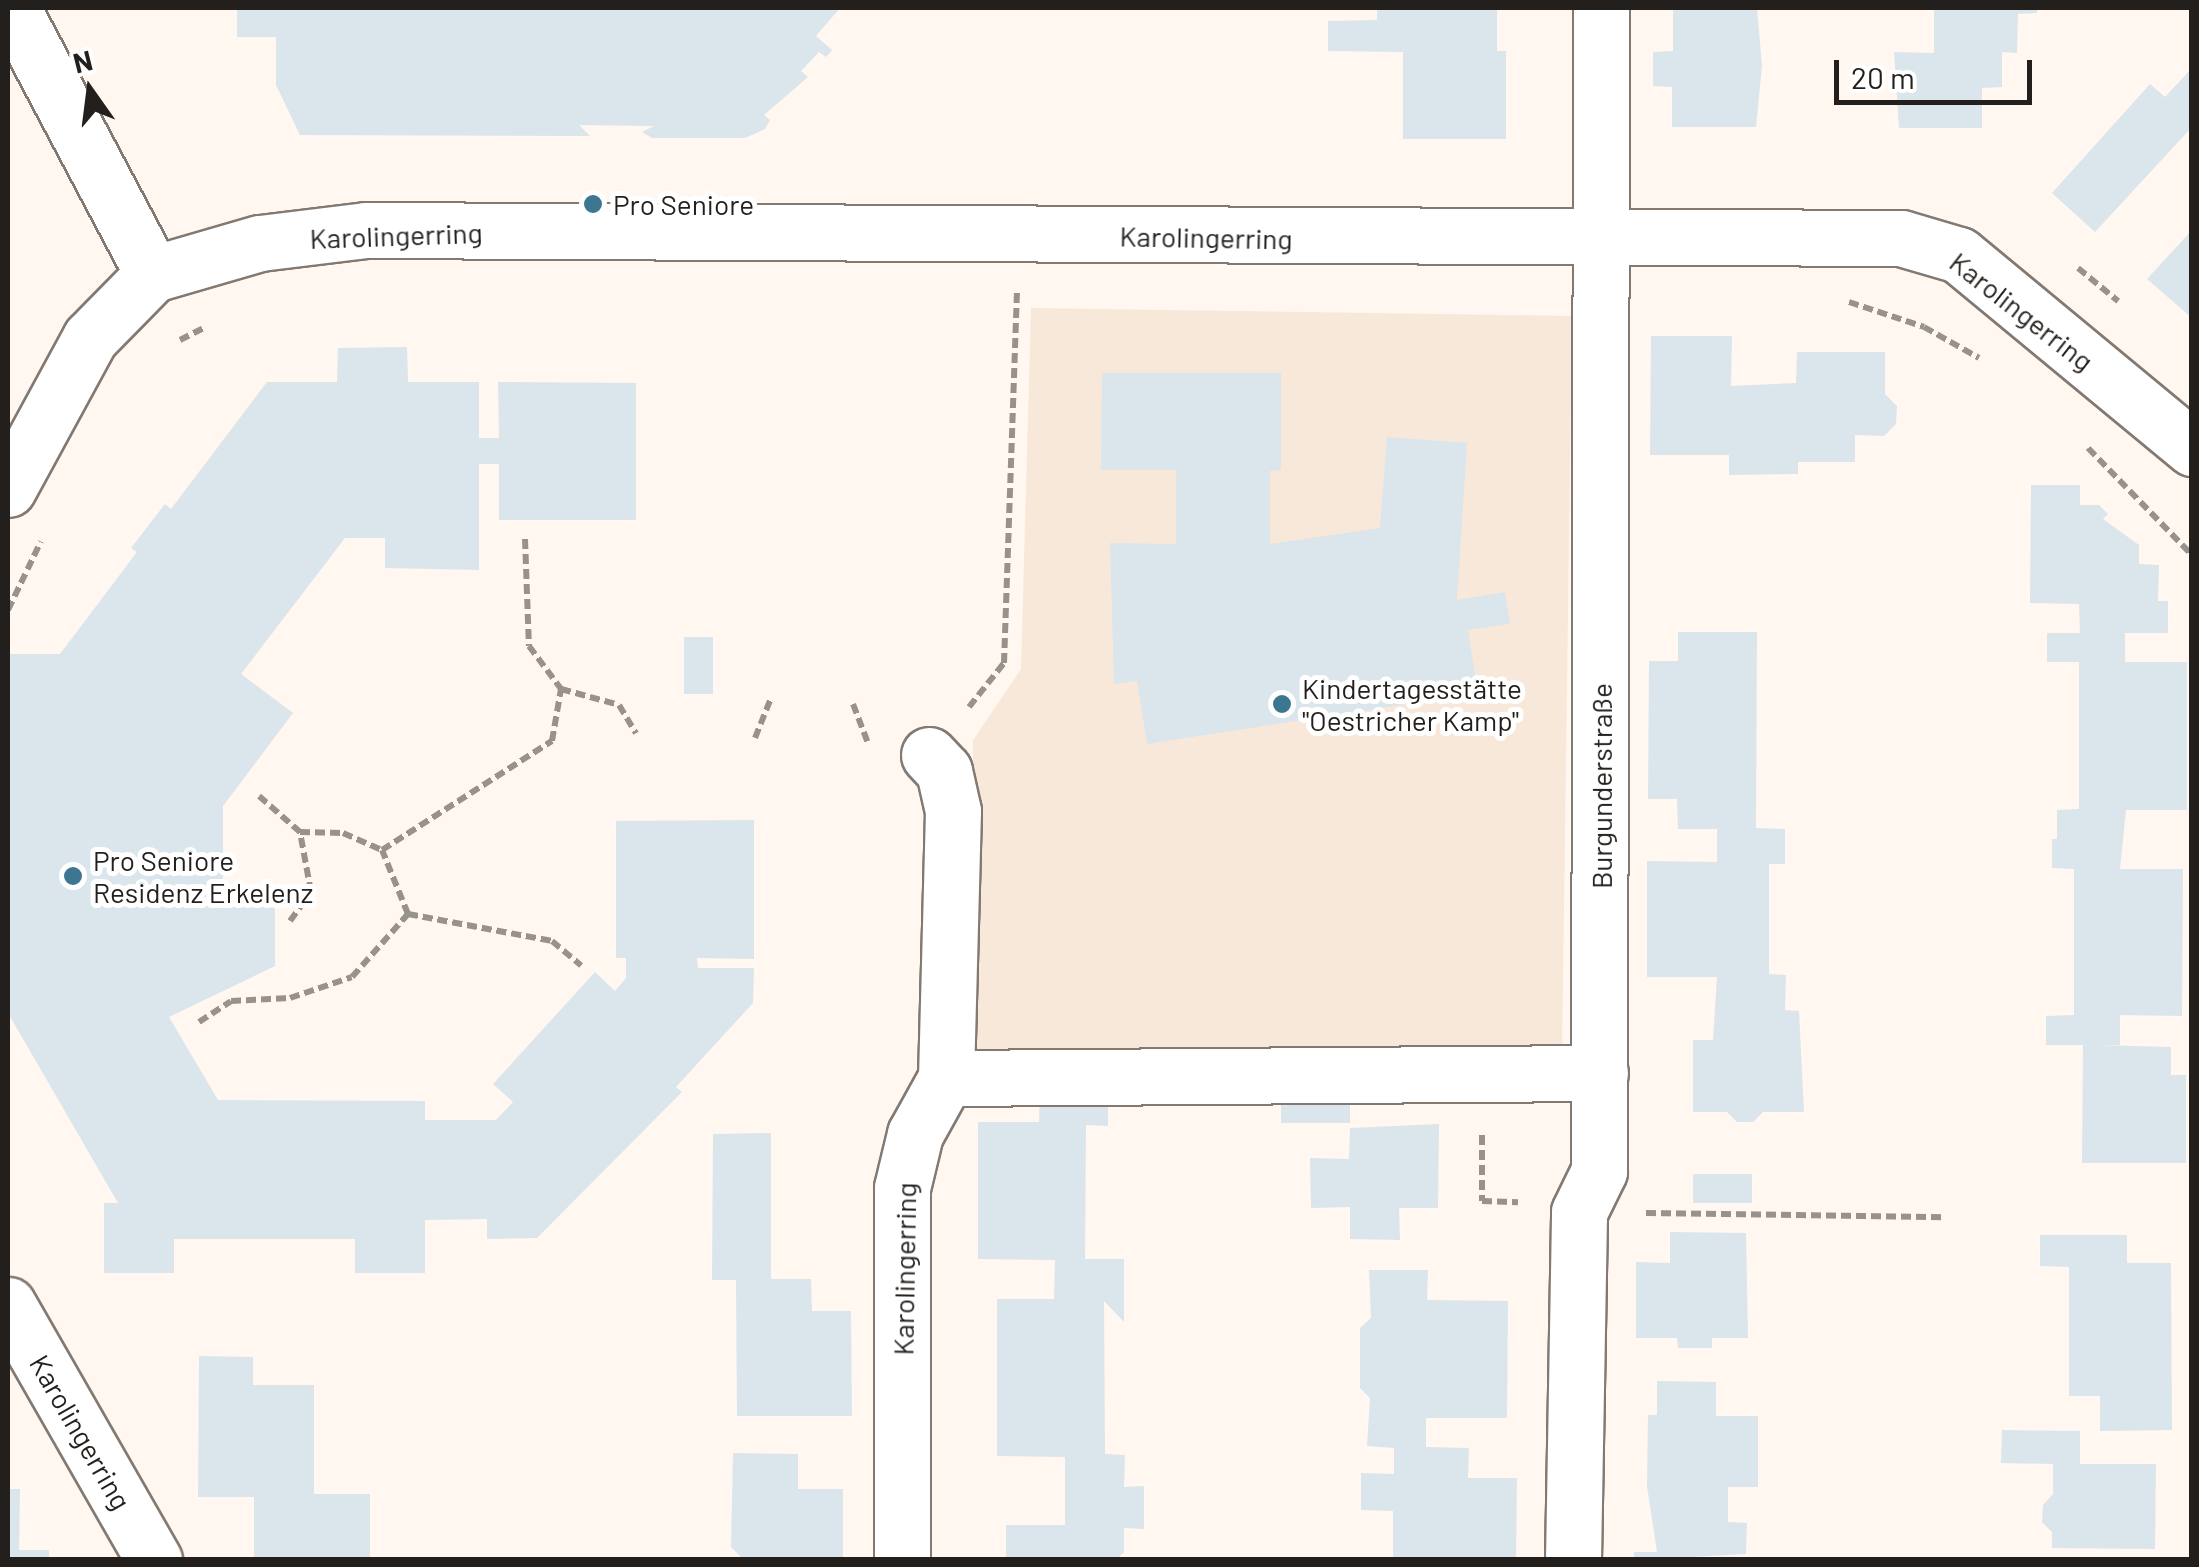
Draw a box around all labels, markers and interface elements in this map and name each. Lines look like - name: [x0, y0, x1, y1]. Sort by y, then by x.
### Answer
- north arrow: [40, 40, 140, 140]
- scale bar: [1839, 40, 2036, 102]
- text: N: [70, 42, 96, 80]
- text: 20 m: [1851, 59, 1915, 95]
- place label: Pro Seniore: [613, 187, 754, 221]
- marker: Pro Seniore: [582, 193, 604, 215]
- street label: Karolingerring: [309, 215, 483, 255]
- street label: Karolingerring: [1119, 219, 1293, 255]
- street label: Karolingerring: [1944, 245, 2100, 377]
- place label: Kindertagesstätte "Oestricher Kamp": [1302, 671, 1522, 737]
- street label: Burgunderstraße: [1584, 683, 1618, 889]
- marker: Kindertagesstätte "Oestricher Kamp": [1271, 693, 1293, 715]
- place label: Pro Seniore Residenz Erkelenz: [93, 843, 313, 909]
- marker: Pro Seniore Residenz Erkelenz: [62, 865, 84, 887]
- street label: Karolingerring: [886, 1182, 922, 1356]
- street label: Karolingerring: [23, 1349, 139, 1515]

